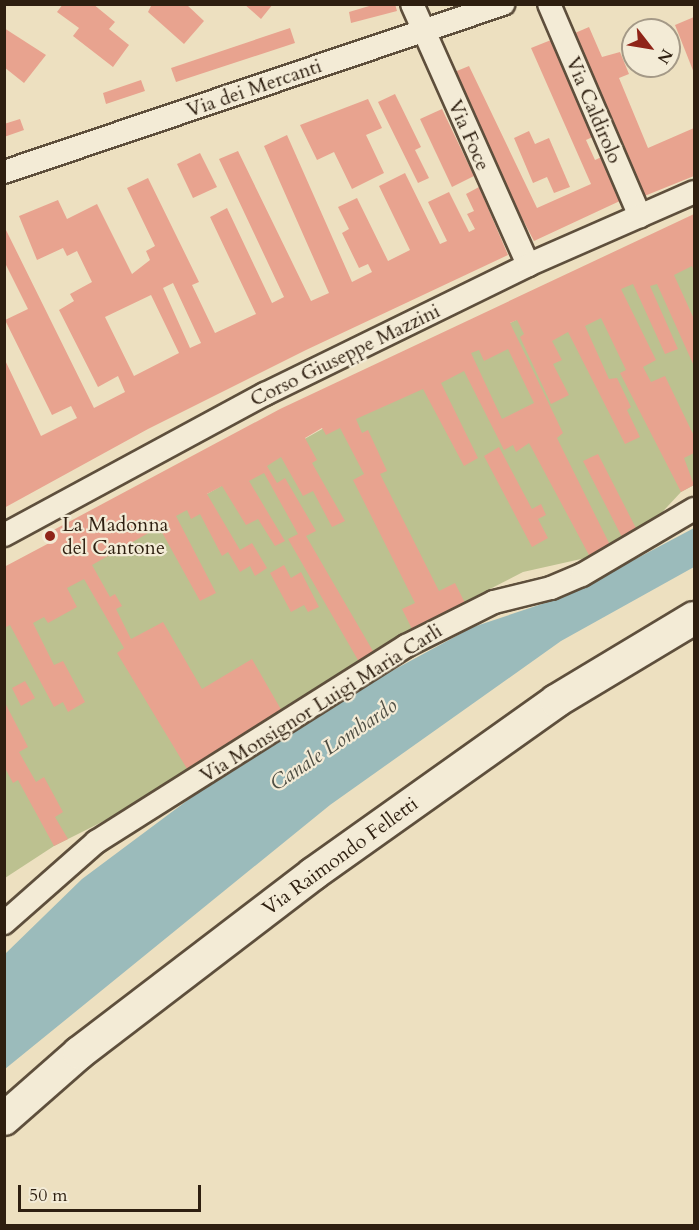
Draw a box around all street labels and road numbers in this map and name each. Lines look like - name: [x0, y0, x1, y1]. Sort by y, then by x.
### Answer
- street label: Via Caldirolo: [561, 53, 627, 167]
- street label: Via dei Mercanti: [183, 54, 325, 122]
- street label: Via Foce: [443, 96, 495, 174]
- street label: Corso Giuseppe Mazzini: [246, 299, 444, 411]
- street label: Via Monsignor Luigi Maria Carli: [195, 618, 447, 788]
- street label: Via Raimondo Felletti: [258, 792, 422, 920]

